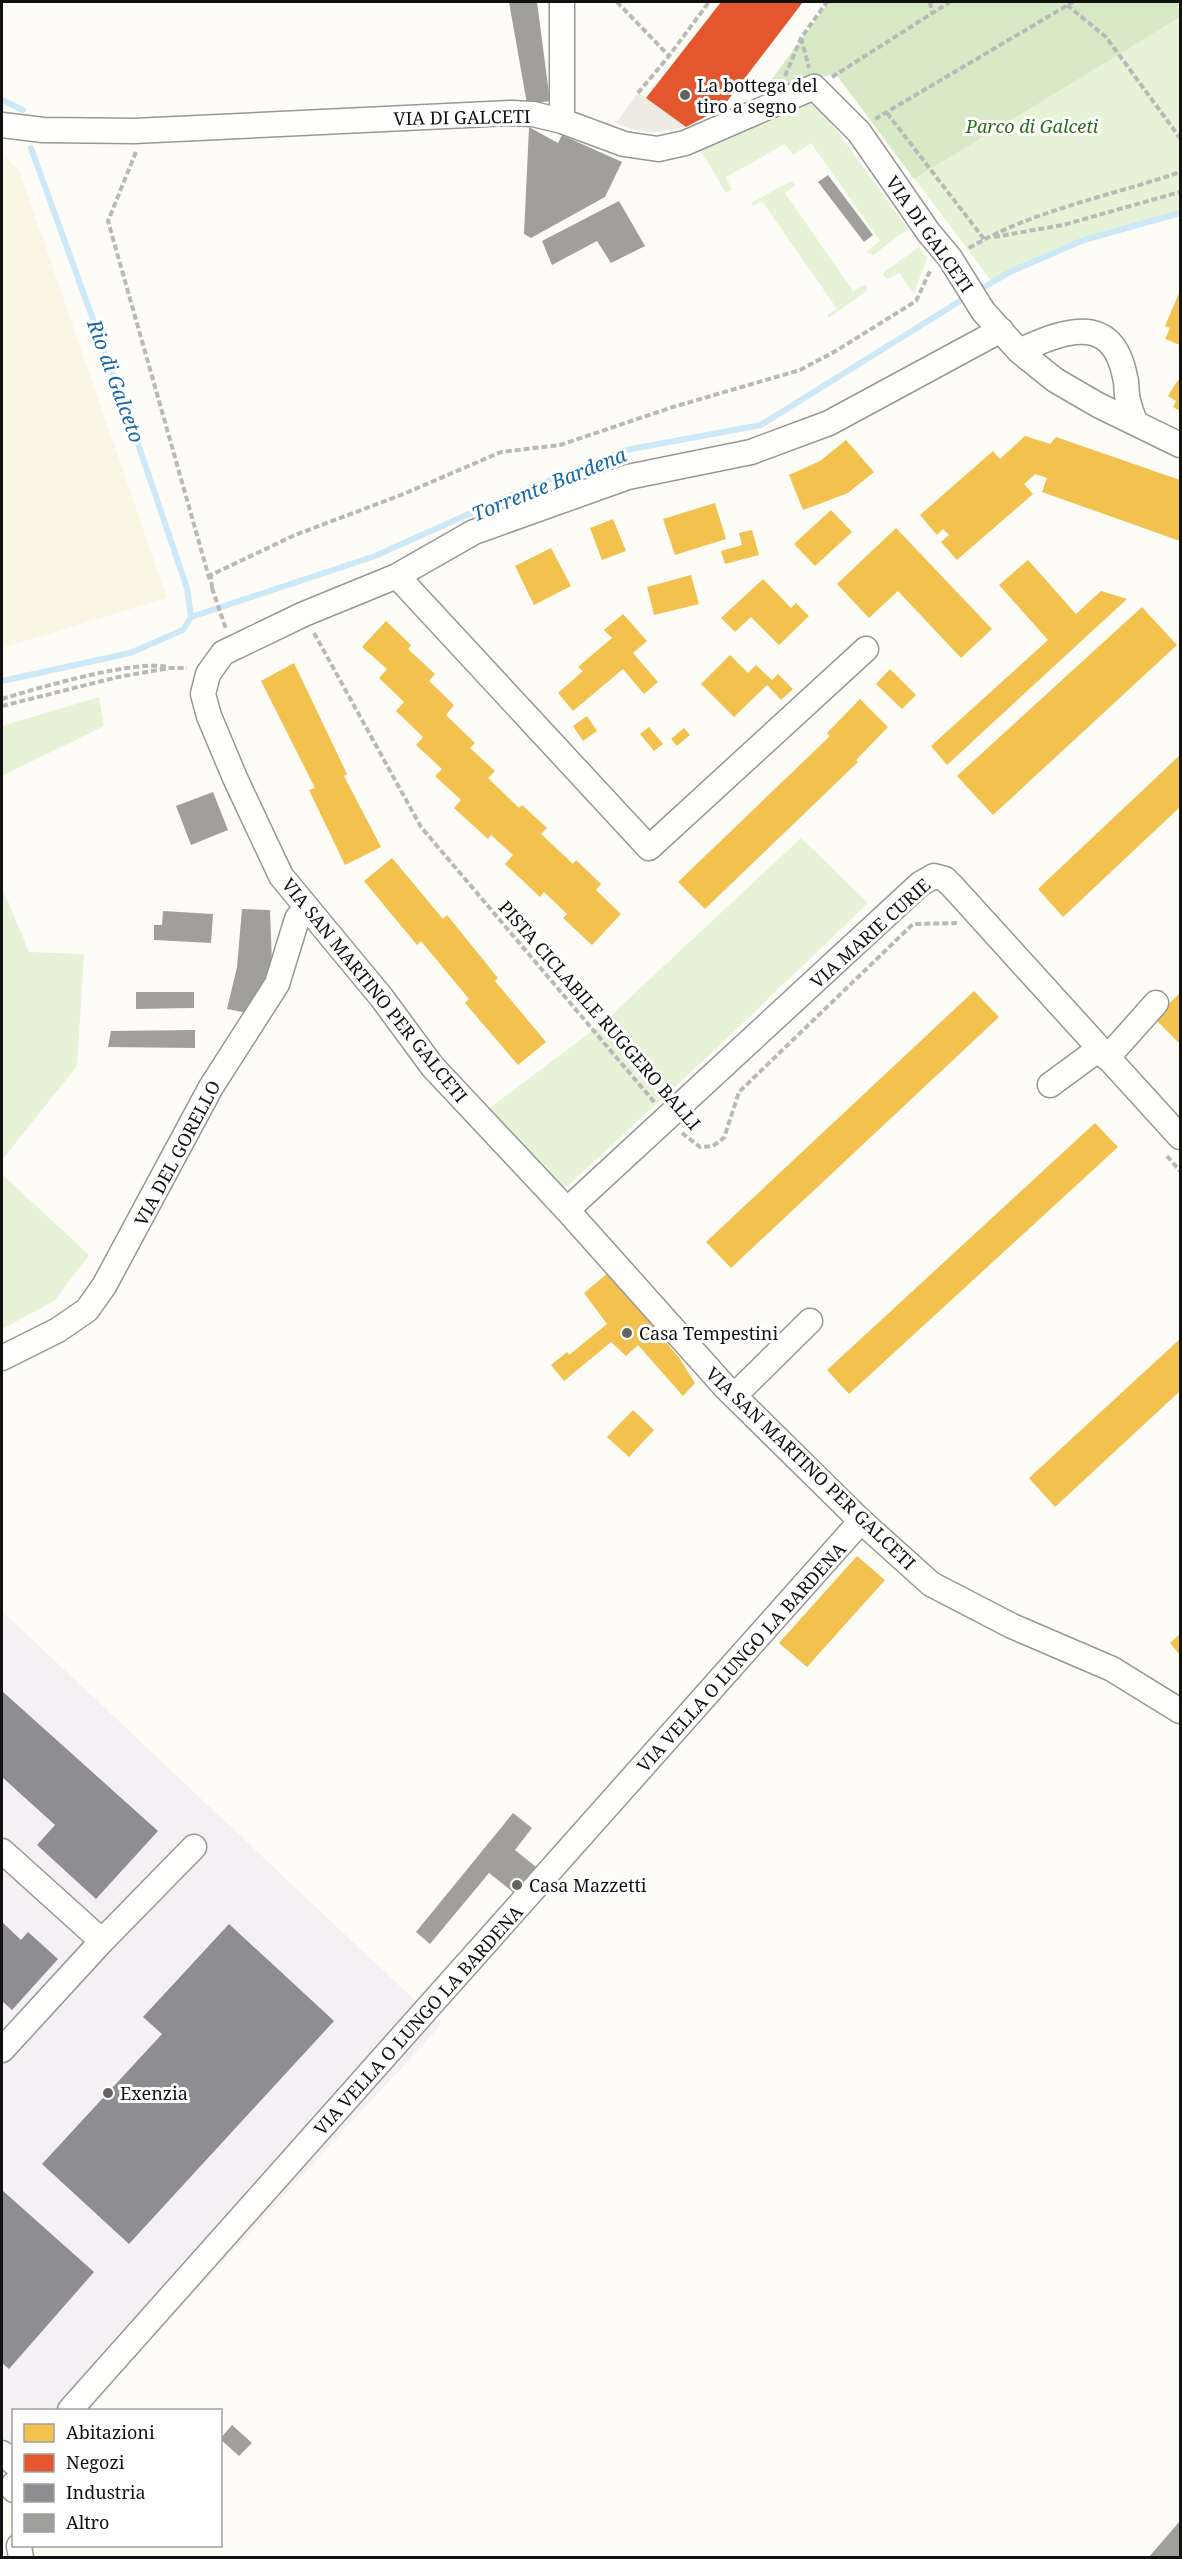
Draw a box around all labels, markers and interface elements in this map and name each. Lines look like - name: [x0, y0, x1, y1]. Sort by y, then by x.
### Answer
- place label: La bottega del tiro a segno: [697, 73, 818, 118]
- marker: La bottega del tiro a segno: [678, 88, 692, 102]
- street label: VIA DI GALCETI: [393, 104, 531, 130]
- park label: Parco di Galceti: [965, 114, 1099, 138]
- street label: VIA DI GALCETI: [881, 171, 979, 297]
- water label: Rio di Galceto: [81, 315, 151, 446]
- water label: Torrente Bardena: [468, 441, 631, 527]
- street label: VIA SAN MARTINO PER GALCETI: [277, 873, 473, 1107]
- street label: VIA MARIE CURIE: [805, 873, 935, 993]
- street label: PISTA CICLABILE RUGGERO BALLI: [494, 895, 706, 1135]
- street label: VIA DEL GORELLO: [129, 1076, 225, 1230]
- place label: Casa Tempestini: [639, 1321, 778, 1345]
- marker: Casa Tempestini: [620, 1326, 634, 1340]
- street label: VIA SAN MARTINO PER GALCETI: [701, 1361, 921, 1575]
- street label: VIA VELLA O LUNGO LA BARDENA: [631, 1537, 851, 1777]
- place label: Casa Mazzetti: [529, 1873, 647, 1897]
- marker: Casa Mazzetti: [510, 1878, 524, 1892]
- street label: VIA VELLA O LUNGO LA BARDENA: [308, 1900, 528, 2140]
- place label: Exenzia: [120, 2081, 188, 2105]
- marker: Exenzia: [101, 2086, 115, 2100]
- legend: [12, 2409, 222, 2547]
- text: Abitazioni: [66, 2420, 155, 2444]
- text: Negozi: [66, 2450, 125, 2474]
- text: Industria: [66, 2480, 146, 2504]
- text: Altro: [66, 2510, 109, 2534]

